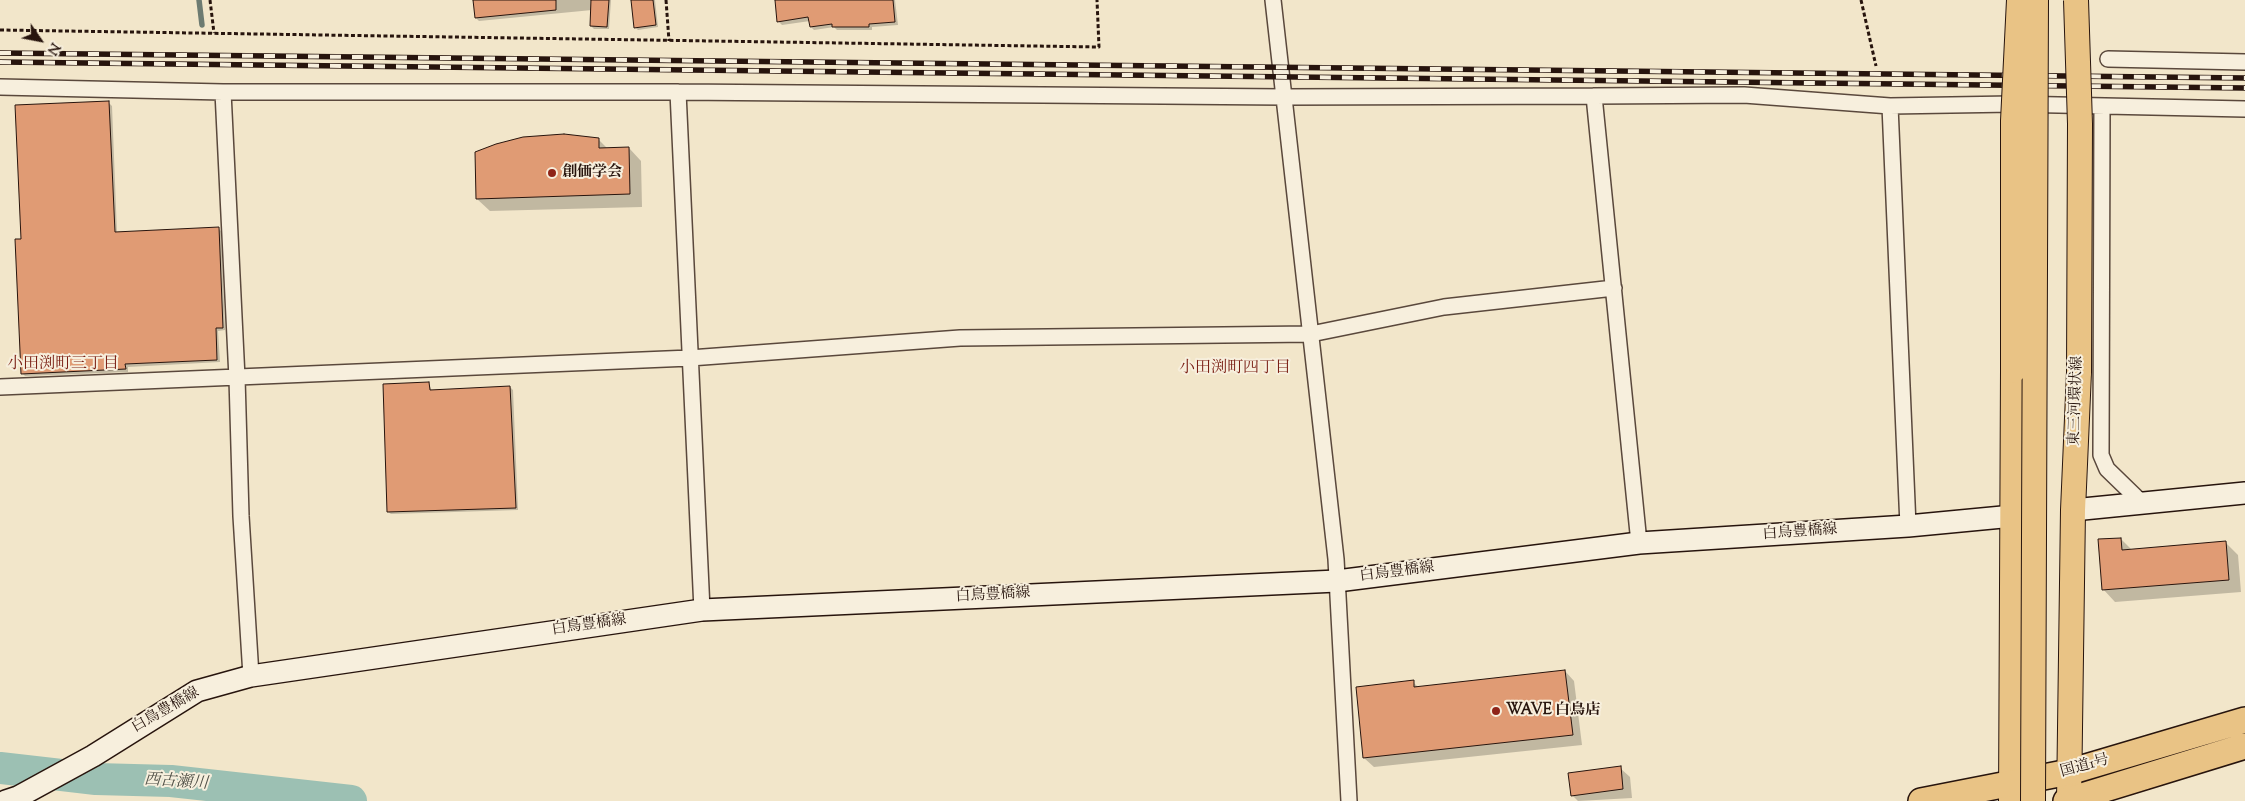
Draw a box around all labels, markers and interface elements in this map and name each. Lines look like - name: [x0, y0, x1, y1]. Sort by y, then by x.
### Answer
- north arrow: [15, 15, 65, 65]
- text: N: [41, 38, 64, 58]
- place label: 創価学会: [562, 164, 622, 182]
- marker: 創価学会: [546, 167, 558, 179]
- district label: 小田渕町三丁目: [7, 355, 119, 375]
- street label: 東三河環状線: [2066, 356, 2088, 446]
- district label: 小田渕町四丁目: [1179, 359, 1291, 379]
- street label: 白鳥豊橋線: [1762, 521, 1838, 545]
- street label: 白鳥豊橋線: [1359, 559, 1435, 587]
- street label: 白鳥豊橋線: [955, 585, 1031, 607]
- street label: 白鳥豊橋線: [551, 612, 627, 640]
- street label: 白鳥豊橋線: [129, 684, 203, 738]
- place label: WAVE 白鳥店: [1506, 702, 1600, 720]
- marker: WAVE 白鳥店: [1490, 705, 1502, 717]
- street label: 国道1号: [2058, 752, 2112, 782]
- water label: 西古瀬川: [143, 771, 209, 795]

